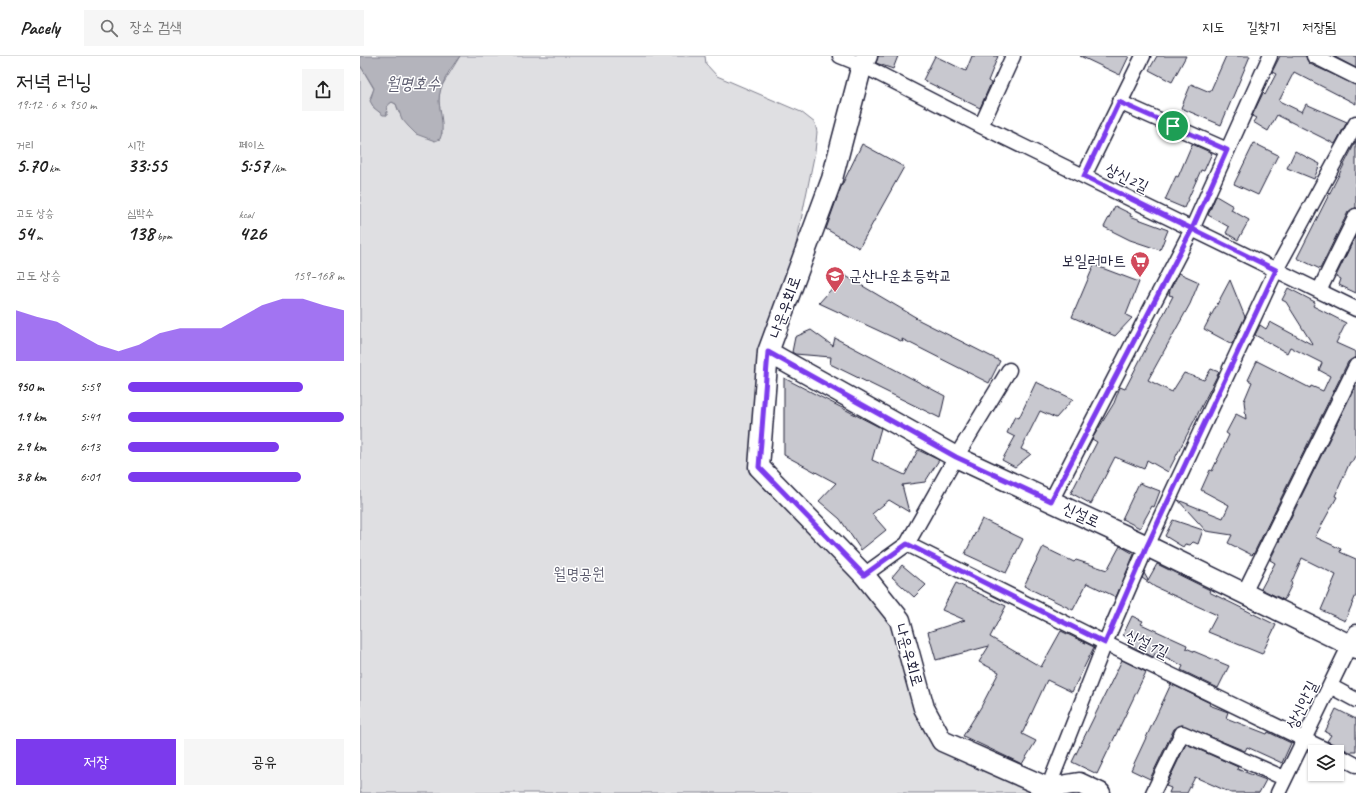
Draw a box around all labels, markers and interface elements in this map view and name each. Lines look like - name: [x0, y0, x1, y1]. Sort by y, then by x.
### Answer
- search box: [84, 10, 364, 46]
- text: Pacely: [20, 16, 60, 40]
- icon: search: [98, 17, 120, 39]
- text: 장소 검색: [130, 18, 182, 37]
- text: 지도: [1202, 19, 1224, 36]
- text: 길찾기: [1246, 19, 1280, 36]
- text: 저장됨: [1302, 19, 1336, 36]
- text: 저녁 러닝: [16, 68, 92, 96]
- button: share: [302, 69, 344, 111]
- water label: 월명호수: [386, 73, 441, 94]
- text: 19:12 · 6 × 950 m: [16, 97, 97, 113]
- pin: [1156, 109, 1190, 143]
- icon: arrive: [1162, 115, 1184, 137]
- text: 거리: [16, 138, 34, 152]
- text: 시간: [127, 138, 145, 152]
- text: 페이스: [239, 138, 265, 152]
- text: 5.70: [16, 153, 47, 178]
- text: 33:55: [127, 153, 167, 178]
- text: 5:57: [239, 153, 269, 178]
- street label: 상신2길: [1102, 159, 1152, 197]
- text: km: [47, 161, 60, 175]
- text: /km: [269, 161, 286, 175]
- text: 고도 상승: [16, 206, 54, 220]
- text: 심박수: [127, 206, 154, 220]
- text: kcal: [239, 207, 253, 221]
- text: 54: [16, 221, 34, 246]
- text: 138: [127, 221, 154, 246]
- text: 426: [239, 221, 266, 246]
- text: m: [34, 229, 43, 243]
- text: bpm: [154, 229, 172, 243]
- supermarket icon: 보일러마트: [1129, 250, 1151, 278]
- place label: 보일러마트: [1062, 251, 1126, 271]
- school or university icon: 군산나운초등학교: [824, 265, 846, 293]
- place label: 군산나운초등학교: [849, 266, 952, 286]
- text: 고도 상승: [16, 268, 61, 284]
- text: 159–168 m: [293, 268, 344, 284]
- street label: 나운우회로: [765, 273, 805, 341]
- text: 950 m: [16, 379, 44, 395]
- text: 5:59: [80, 379, 100, 395]
- text: 1.9 km: [16, 409, 46, 425]
- text: 5:41: [80, 409, 100, 425]
- text: 2.9 km: [16, 439, 46, 455]
- text: 6:13: [80, 439, 100, 455]
- text: 3.8 km: [16, 469, 46, 485]
- text: 6:01: [80, 469, 100, 485]
- street label: 신설로: [1059, 498, 1103, 532]
- park label: 월명공원: [553, 564, 605, 584]
- street label: 나운우회로: [891, 621, 927, 689]
- street label: 신설1길: [1122, 625, 1172, 663]
- street label: 상신안길: [1282, 677, 1322, 733]
- button: 저장: [16, 739, 176, 785]
- button: 공유: [184, 739, 344, 785]
- map controls: [1308, 745, 1344, 781]
- button: layers: [1308, 745, 1344, 781]

